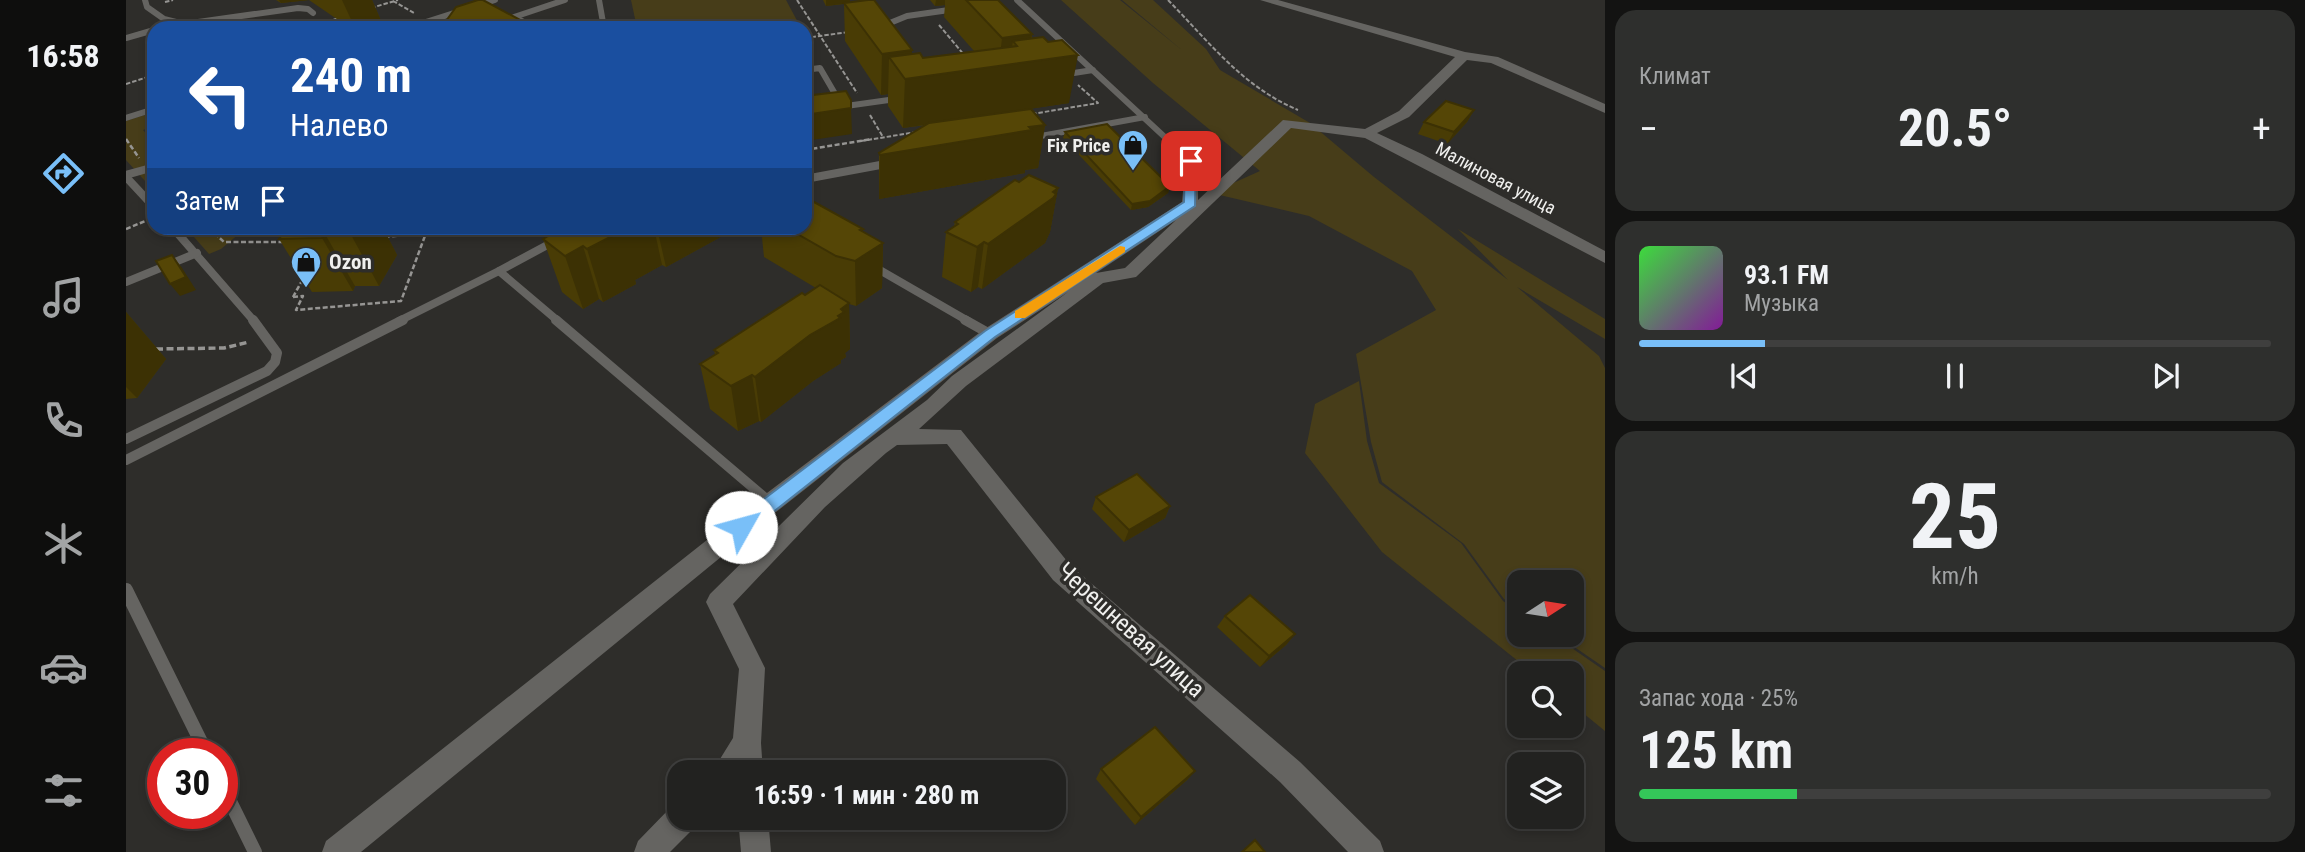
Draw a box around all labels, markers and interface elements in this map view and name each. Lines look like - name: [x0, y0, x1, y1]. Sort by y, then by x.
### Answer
- text: 16:58: [26, 37, 100, 75]
- text: 240 m: [290, 47, 412, 104]
- icon: left: [175, 49, 266, 140]
- text: Климат: [1639, 63, 1711, 90]
- text: 20.5°: [1898, 98, 2012, 159]
- text: Налево: [290, 106, 389, 144]
- text: −: [1639, 107, 1658, 151]
- text: +: [2252, 107, 2271, 151]
- shop icon: Fix Price: [1116, 128, 1150, 172]
- pin: [1161, 131, 1221, 191]
- place label: Fix Price: [1047, 135, 1110, 156]
- street label: Малиновая улица: [1432, 138, 1560, 218]
- icon: arrive: [1172, 142, 1210, 180]
- icon: directions: [39, 149, 88, 198]
- icon: arrive: [254, 182, 292, 220]
- text: Затем: [175, 186, 240, 216]
- shop icon: Ozon: [289, 245, 323, 289]
- place label: Ozon: [329, 250, 372, 274]
- text: 93.1 FM: [1744, 260, 1829, 290]
- icon: music: [39, 273, 88, 322]
- text: Музыка: [1744, 290, 1819, 317]
- icon: previous: [1725, 357, 1763, 395]
- icon: pause: [1936, 357, 1974, 395]
- icon: next: [2147, 357, 2185, 395]
- icon: phone: [39, 396, 88, 445]
- text: 25: [1909, 464, 2001, 570]
- position arrow: [704, 490, 778, 564]
- icon: climate: [39, 519, 88, 568]
- street label: Черешневая улица: [1052, 557, 1210, 703]
- text: km/h: [1931, 563, 1979, 590]
- north arrow: [1507, 570, 1584, 648]
- map controls: [1507, 570, 1584, 829]
- icon: car: [39, 643, 88, 692]
- button: search: [1507, 661, 1584, 738]
- text: Запас хода · 25%: [1639, 685, 1798, 712]
- text: 125 km: [1639, 720, 1793, 781]
- speed limit sign: 30: [147, 738, 238, 829]
- button: layers: [1507, 752, 1584, 829]
- icon: filters: [39, 766, 88, 815]
- text: 16:59 · 1 мин · 280 m: [754, 780, 979, 810]

